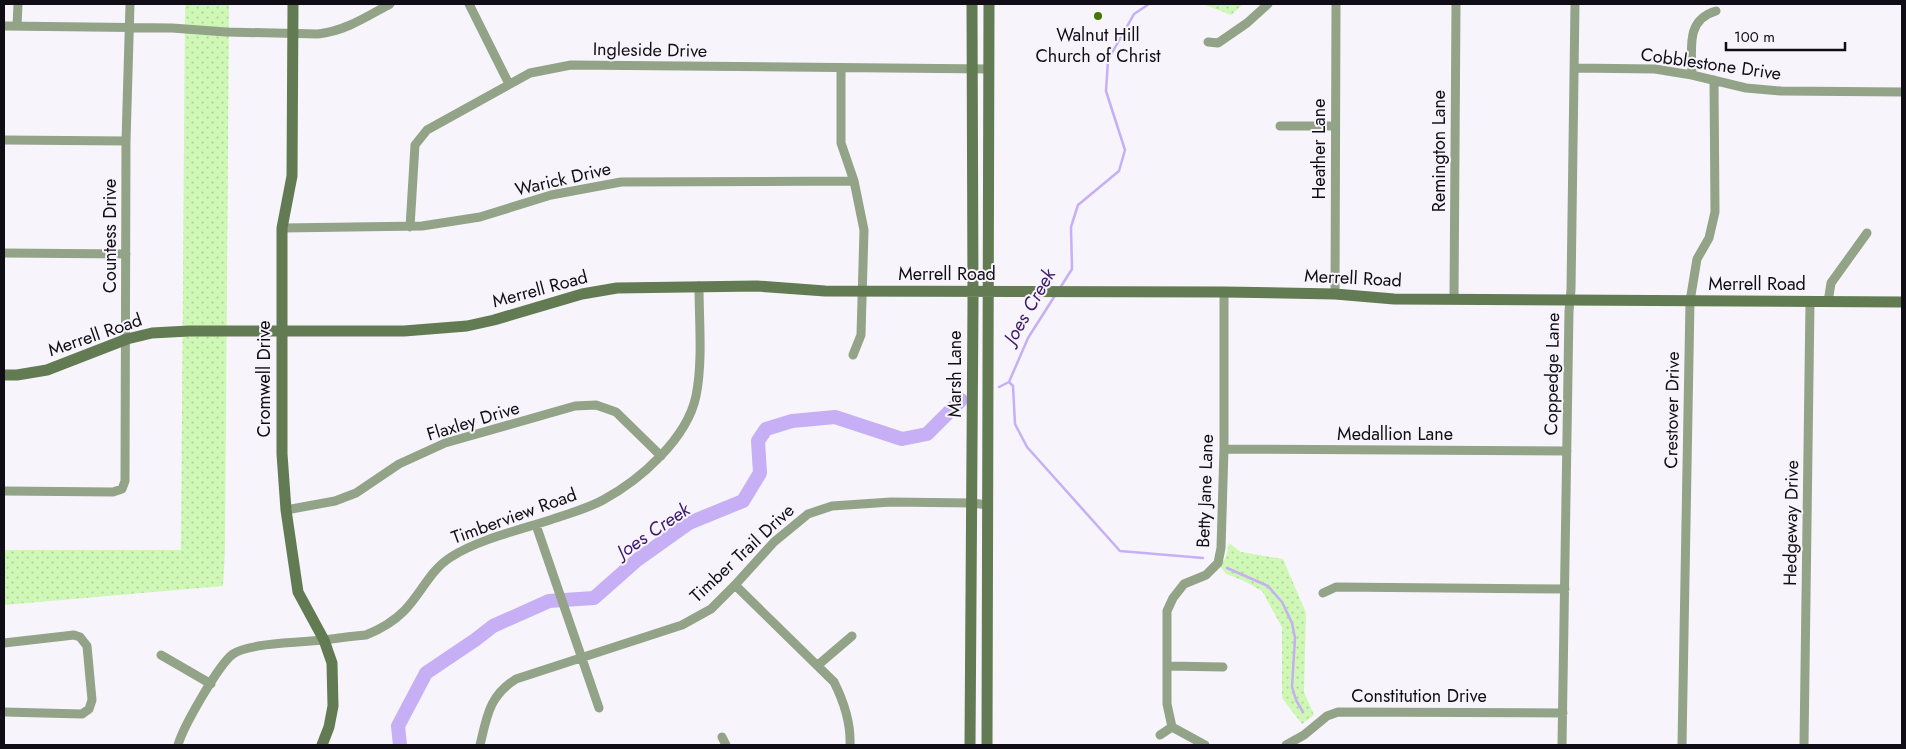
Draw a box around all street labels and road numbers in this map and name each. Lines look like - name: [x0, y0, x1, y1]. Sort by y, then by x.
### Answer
- street label: Ingleside Drive: [593, 36, 707, 64]
- street label: Cobblestone Drive: [1639, 41, 1783, 87]
- street label: Remington Lane: [1426, 90, 1452, 212]
- street label: Heather Lane: [1306, 99, 1332, 199]
- street label: Warick Drive: [513, 155, 613, 203]
- street label: Countess Drive: [97, 179, 123, 293]
- street label: Merrell Road: [898, 261, 996, 287]
- street label: Merrell Road: [1304, 262, 1402, 294]
- street label: Merrell Road: [489, 264, 591, 314]
- street label: Merrell Road: [1708, 271, 1806, 297]
- street label: Merrell Road: [45, 307, 145, 363]
- street label: Coppedge Lane: [1538, 312, 1566, 436]
- street label: Cromwell Drive: [251, 321, 277, 437]
- street label: Marsh Lane: [942, 331, 968, 418]
- street label: Crestover Drive: [1658, 351, 1686, 469]
- street label: Flaxley Drive: [423, 395, 523, 447]
- street label: Medallion Lane: [1337, 421, 1453, 447]
- street label: Betty Jane Lane: [1190, 434, 1220, 548]
- street label: Hedgeway Drive: [1777, 460, 1805, 586]
- street label: Timberview Road: [448, 481, 580, 551]
- street label: Timber Trail Drive: [684, 498, 800, 608]
- street label: Constitution Drive: [1351, 683, 1487, 709]

